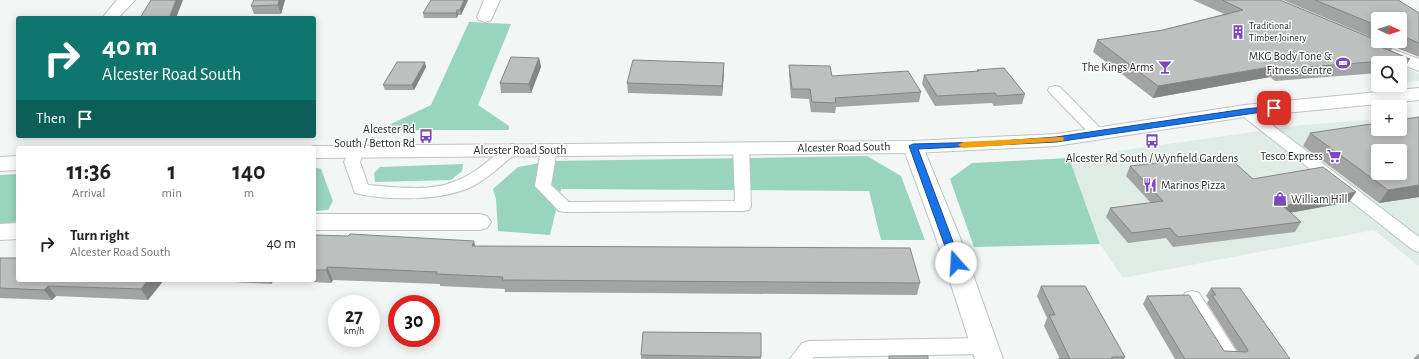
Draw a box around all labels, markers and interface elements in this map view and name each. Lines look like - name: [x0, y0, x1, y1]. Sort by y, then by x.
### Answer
- north arrow: [1371, 12, 1407, 48]
- map controls: [1371, 12, 1407, 180]
- place label: Traditional Timber Joinery: [1249, 21, 1307, 43]
- building icon: Traditional Timber Joinery: [1230, 24, 1246, 40]
- icon: right: [36, 32, 88, 84]
- text: 40 m: [102, 33, 158, 61]
- place label: MKG Body Tone & Fitness Centre: [1249, 50, 1333, 76]
- sports icon: MKG Body Tone & Fitness Centre: [1335, 55, 1351, 71]
- button: search: [1371, 56, 1407, 92]
- bar icon: The Kings Arms: [1157, 59, 1173, 75]
- place label: The Kings Arms: [1082, 61, 1154, 73]
- text: Alcester Road South: [102, 66, 241, 84]
- pin: [1257, 91, 1291, 125]
- icon: arrive: [1263, 97, 1285, 119]
- button: +: [1371, 100, 1407, 136]
- icon: arrive: [74, 108, 96, 130]
- text: Then: [36, 111, 66, 126]
- place label: Alcester Rd South / Betton Rd: [334, 123, 415, 149]
- bus stop icon: Alcester Rd South / Betton Rd: [418, 128, 434, 144]
- bus stop icon: Alcester Rd South / Wynfield Gardens: [1144, 133, 1160, 149]
- street label: Alcester Road South: [797, 140, 891, 154]
- street label: Alcester Road South: [474, 144, 566, 156]
- button: −: [1371, 144, 1407, 180]
- supermarket icon: Tesco Express: [1326, 148, 1342, 164]
- place label: Tesco Express: [1260, 150, 1323, 162]
- place label: Alcester Rd South / Wynfield Gardens: [1066, 152, 1238, 165]
- text: 11:36: [66, 160, 111, 184]
- text: 1: [167, 160, 176, 184]
- text: 140: [232, 160, 266, 184]
- restaurant icon: Marinos Pizza: [1142, 177, 1158, 193]
- place label: Marinos Pizza: [1161, 179, 1226, 191]
- text: Arrival: [72, 187, 106, 200]
- text: min: [162, 187, 182, 200]
- text: m: [244, 187, 254, 200]
- shop icon: William Hill: [1272, 191, 1288, 207]
- place label: William Hill: [1291, 193, 1348, 205]
- text: Turn right: [70, 228, 129, 243]
- icon: right: [36, 233, 58, 255]
- text: 40 m: [266, 236, 296, 251]
- position arrow: [935, 242, 977, 284]
- text: Alcester Road South: [70, 246, 171, 259]
- speed limit sign: 30: [388, 295, 440, 347]
- text: 27: [345, 306, 363, 326]
- text: km/h: [344, 326, 364, 336]

